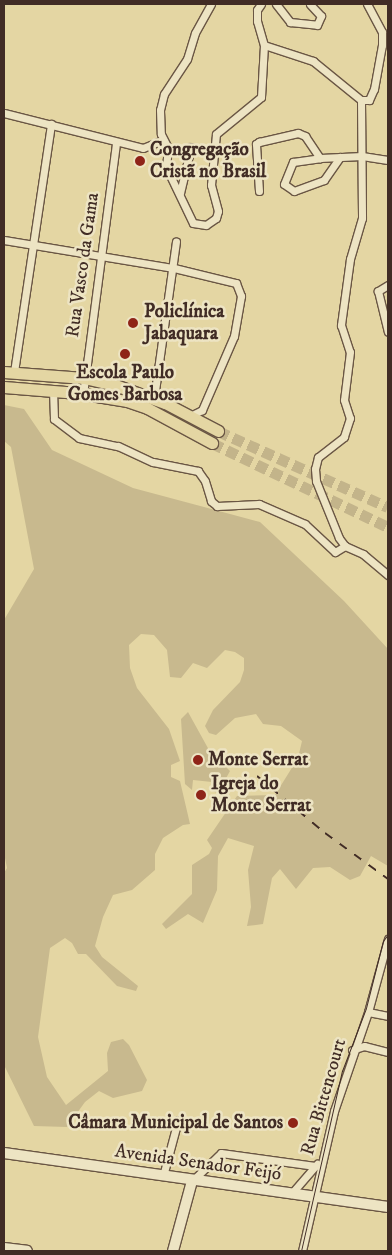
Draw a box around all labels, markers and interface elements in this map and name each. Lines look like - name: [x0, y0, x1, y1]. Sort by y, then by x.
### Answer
- place label: Congregação Cristã no Brasil: [150, 139, 266, 183]
- marker: Congregação Cristã no Brasil: [134, 155, 146, 167]
- street label: Rua Vasco da Gama: [62, 191, 104, 339]
- place label: Policlínica Jabaquara: [144, 301, 224, 345]
- marker: Policlínica Jabaquara: [126, 316, 140, 330]
- marker: Escola Paulo Gomes Barbosa: [119, 348, 131, 360]
- place label: Escola Paulo Gomes Barbosa: [68, 362, 182, 406]
- place label: Monte Serrat: [208, 749, 308, 771]
- marker: Monte Serrat: [192, 754, 204, 766]
- place label: Igreja do Monte Serrat: [211, 773, 311, 817]
- marker: Igreja do Monte Serrat: [195, 789, 207, 801]
- street label: Rua Bittencourt: [296, 1036, 352, 1158]
- place label: Câmara Municipal de Santos: [68, 1112, 283, 1134]
- marker: Câmara Municipal de Santos: [287, 1117, 299, 1129]
- street label: Avenida Senador Feijó: [113, 1140, 283, 1186]

